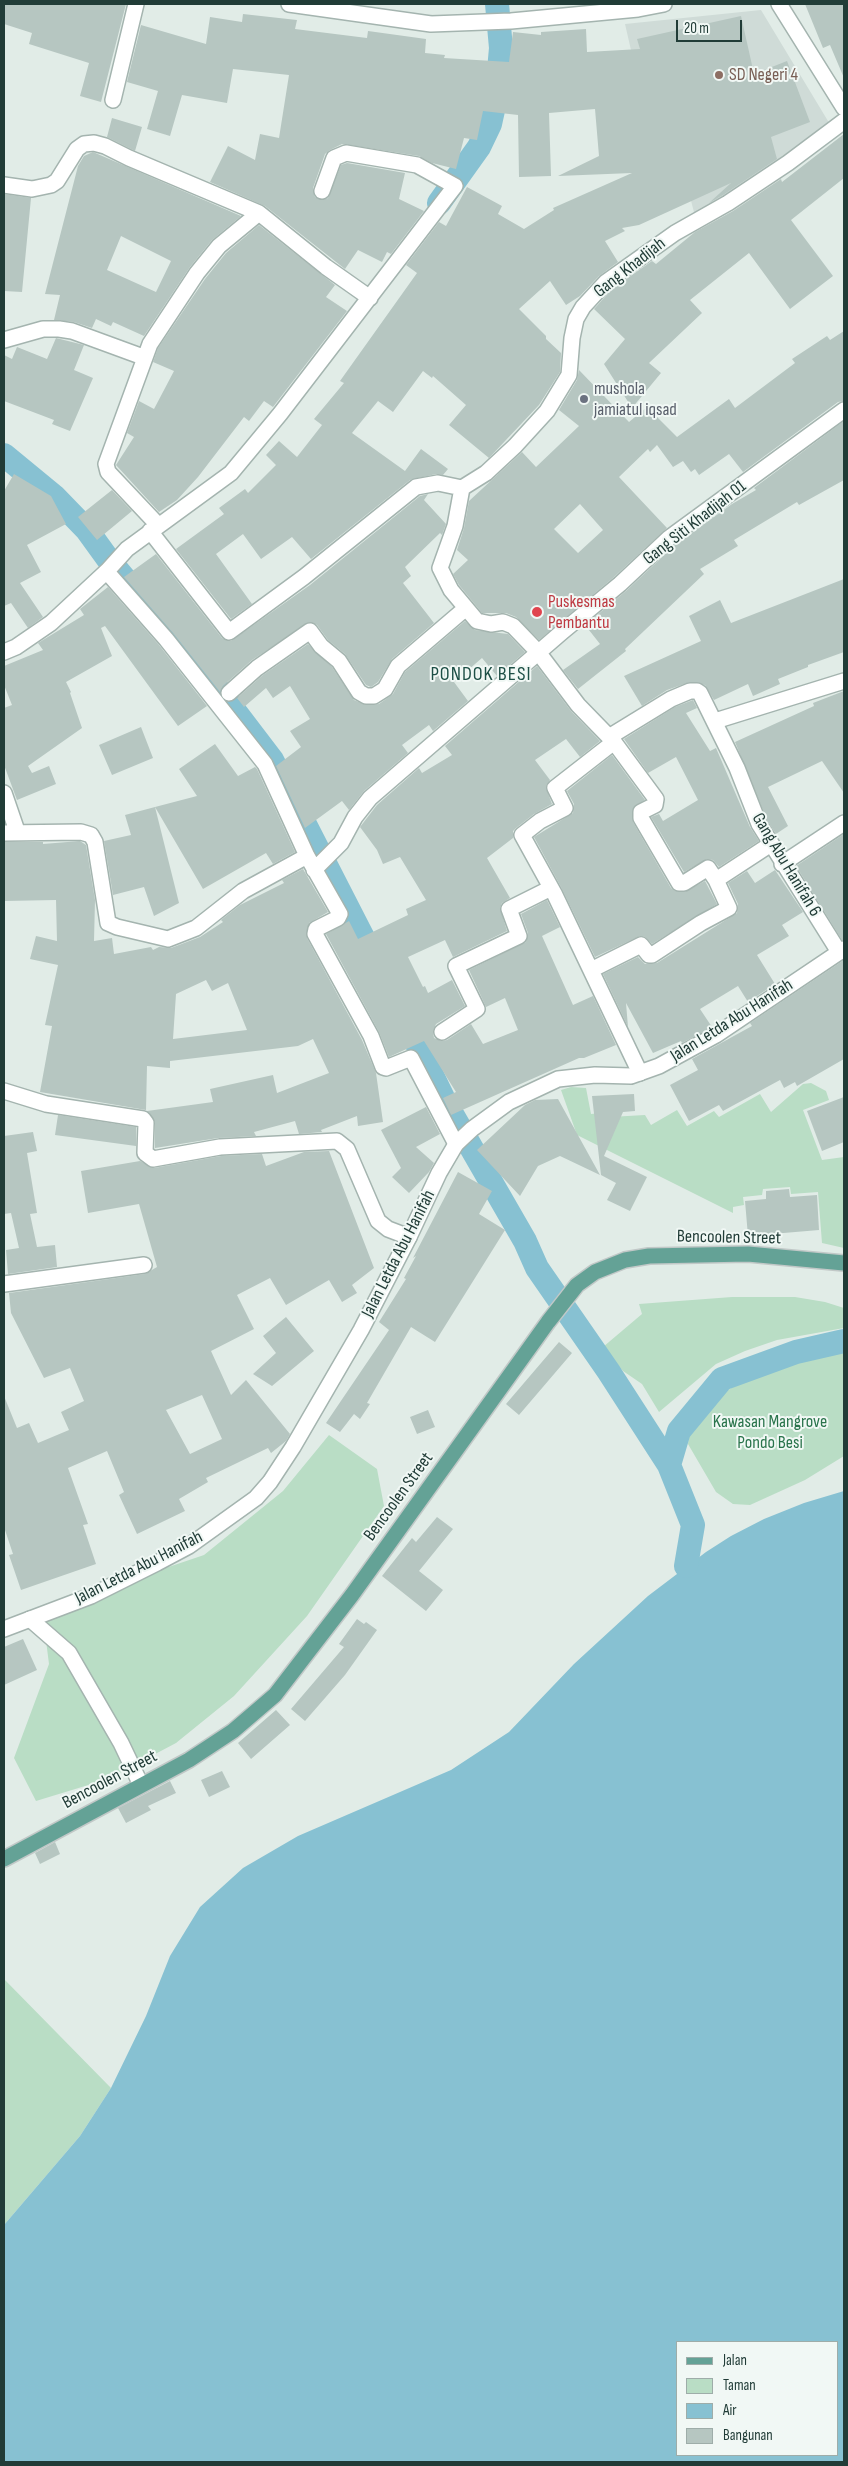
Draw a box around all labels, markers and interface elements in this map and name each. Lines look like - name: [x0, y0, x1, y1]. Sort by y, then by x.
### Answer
- scale bar: [678, 10, 744, 42]
- text: 20 m: [684, 19, 709, 38]
- place label: SD Negeri 4: [729, 64, 798, 86]
- marker: SD Negeri 4: [713, 69, 725, 81]
- street label: Gang Khadijah: [590, 233, 670, 303]
- place label: mushola jamiatul iqsad: [594, 378, 677, 420]
- marker: mushola jamiatul iqsad: [578, 393, 590, 405]
- street label: Gang Siti Khadijah 01: [639, 476, 751, 570]
- place label: Puskesmas Pembantu: [548, 591, 615, 634]
- marker: Puskesmas Pembantu: [530, 605, 544, 619]
- district label: PONDOK BESI: [429, 663, 533, 687]
- street label: Gang Abu Hanifah 6: [747, 809, 825, 921]
- street label: Jalan Letda Abu Hanifah: [667, 975, 797, 1067]
- street label: Jalan Letda Abu Hanifah: [358, 1187, 440, 1321]
- street label: Bencoolen Street: [677, 1226, 781, 1250]
- park label: Kawasan Mangrove Pondo Besi: [713, 1411, 827, 1454]
- street label: Bencoolen Street: [360, 1449, 438, 1545]
- street label: Jalan Letda Abu Hanifah: [72, 1527, 206, 1609]
- street label: Bencoolen Street: [59, 1746, 161, 1814]
- legend: [676, 2341, 838, 2456]
- text: Jalan: [723, 2351, 747, 2370]
- text: Taman: [723, 2376, 756, 2395]
- text: Air: [723, 2401, 737, 2420]
- text: Bangunan: [723, 2426, 773, 2445]

